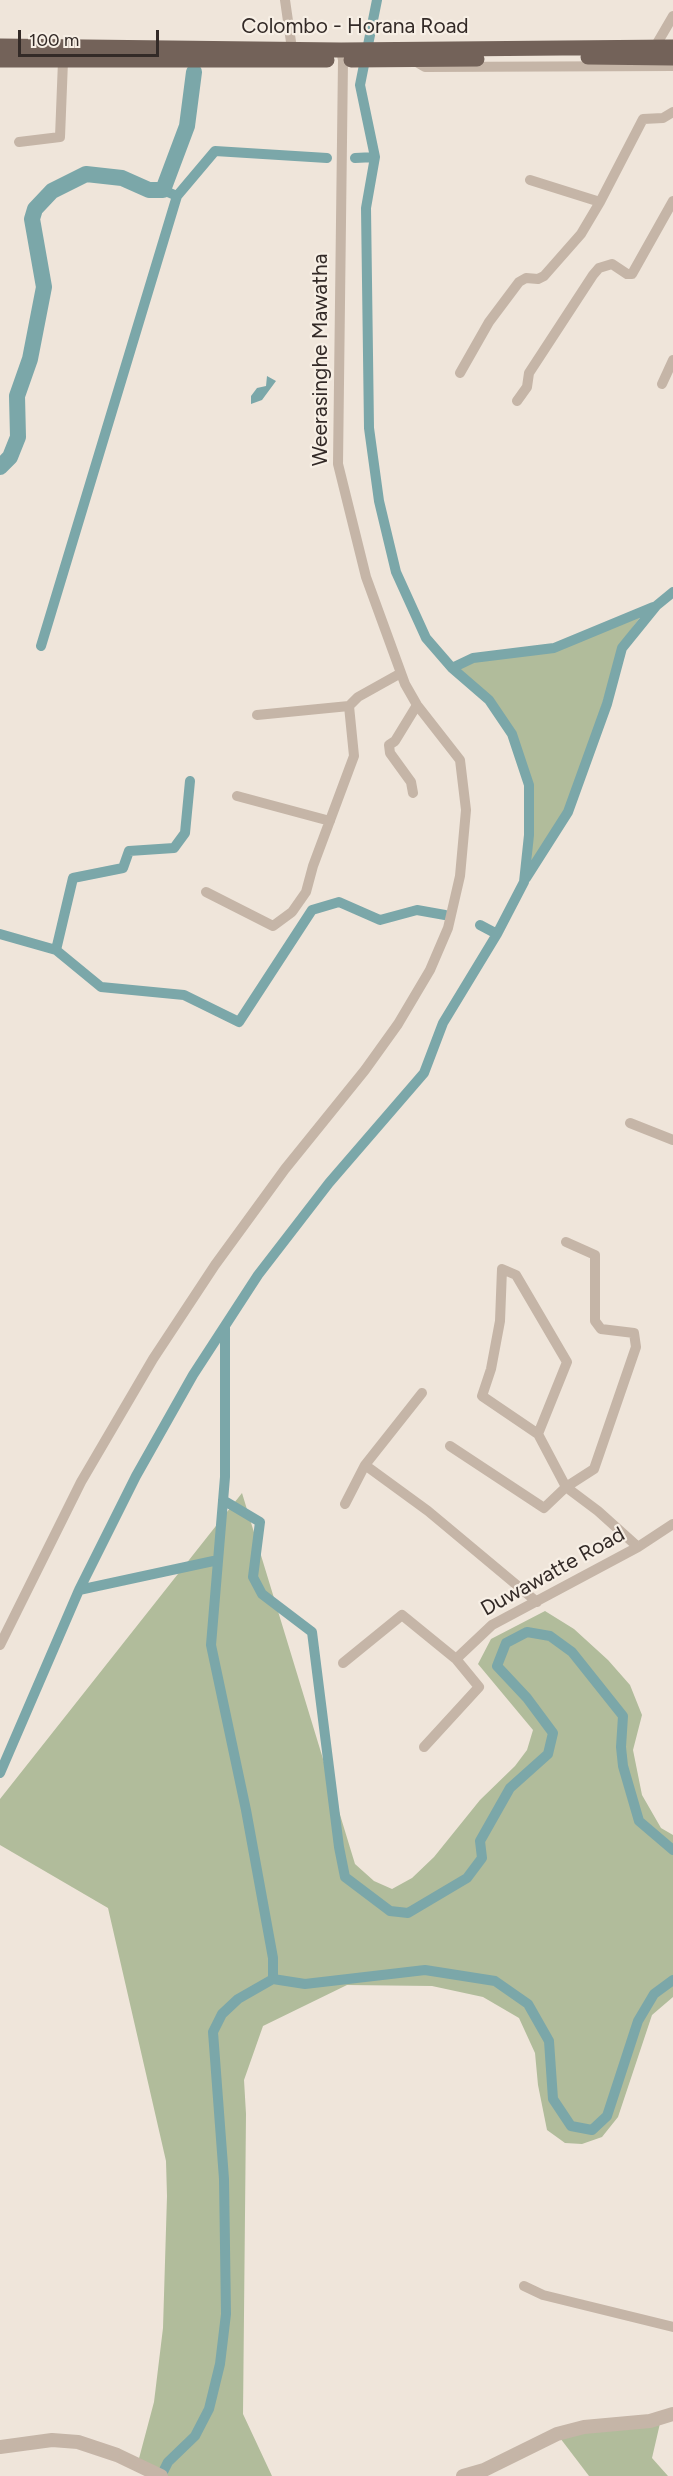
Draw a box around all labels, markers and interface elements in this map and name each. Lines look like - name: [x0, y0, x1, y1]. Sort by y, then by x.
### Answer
- street label: Colombo - Horana Road: [241, 14, 469, 40]
- scale bar: [21, 18, 162, 56]
- text: 100 m: [29, 29, 79, 51]
- street label: Weerasinghe Mawatha: [308, 254, 334, 466]
- street label: Duwawatte Road: [477, 1522, 629, 1622]

